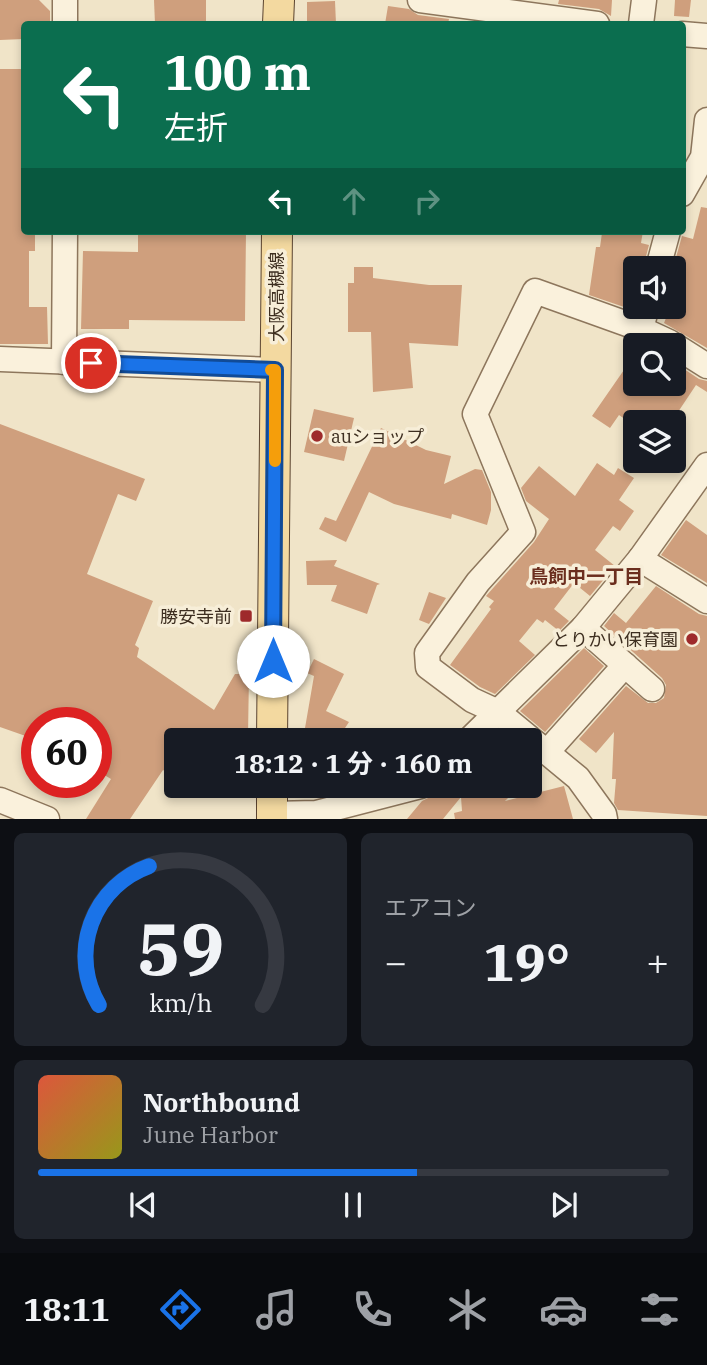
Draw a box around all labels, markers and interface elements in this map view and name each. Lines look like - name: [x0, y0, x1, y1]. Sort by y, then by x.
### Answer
- text: 100 m: [164, 40, 311, 103]
- icon: left: [49, 49, 140, 140]
- text: 左折: [164, 106, 228, 148]
- icon: left: [262, 182, 300, 220]
- icon: ahead: [335, 182, 373, 220]
- icon: right: [408, 182, 446, 220]
- street label: 大阪高槻線: [265, 252, 288, 342]
- map controls: [623, 256, 686, 473]
- button: sound: [623, 256, 686, 319]
- pin: [61, 333, 121, 393]
- button: search: [623, 333, 686, 396]
- icon: arrive: [72, 344, 110, 382]
- button: layers: [623, 410, 686, 473]
- place label: auショップ: [331, 425, 424, 448]
- marker: auショップ: [309, 428, 325, 444]
- district label: 鳥飼中一丁目: [529, 564, 643, 588]
- place label: 勝安寺前: [160, 605, 232, 628]
- marker: 勝安寺前: [238, 608, 254, 624]
- position arrow: [236, 624, 310, 698]
- place label: とりかい保育園: [552, 628, 678, 651]
- marker: とりかい保育園: [684, 631, 700, 647]
- speed limit sign: 60: [21, 707, 112, 798]
- text: 18:12 · 1 分 · 160 m: [234, 746, 472, 780]
- text: エアコン: [385, 892, 477, 922]
- text: 59: [137, 901, 224, 996]
- text: 19°: [483, 928, 570, 995]
- text: −: [385, 937, 407, 986]
- text: +: [646, 937, 669, 986]
- text: km/h: [149, 986, 212, 1019]
- text: Northbound: [143, 1085, 300, 1119]
- text: June Harbor: [143, 1119, 278, 1149]
- icon: previous: [124, 1186, 162, 1224]
- icon: pause: [334, 1186, 372, 1224]
- icon: next: [545, 1186, 583, 1224]
- icon: directions: [156, 1285, 205, 1334]
- icon: music: [252, 1285, 301, 1334]
- icon: phone: [348, 1285, 397, 1334]
- icon: climate: [443, 1285, 492, 1334]
- icon: car: [539, 1285, 588, 1334]
- icon: filters: [635, 1285, 684, 1334]
- text: 18:11: [23, 1288, 110, 1330]

